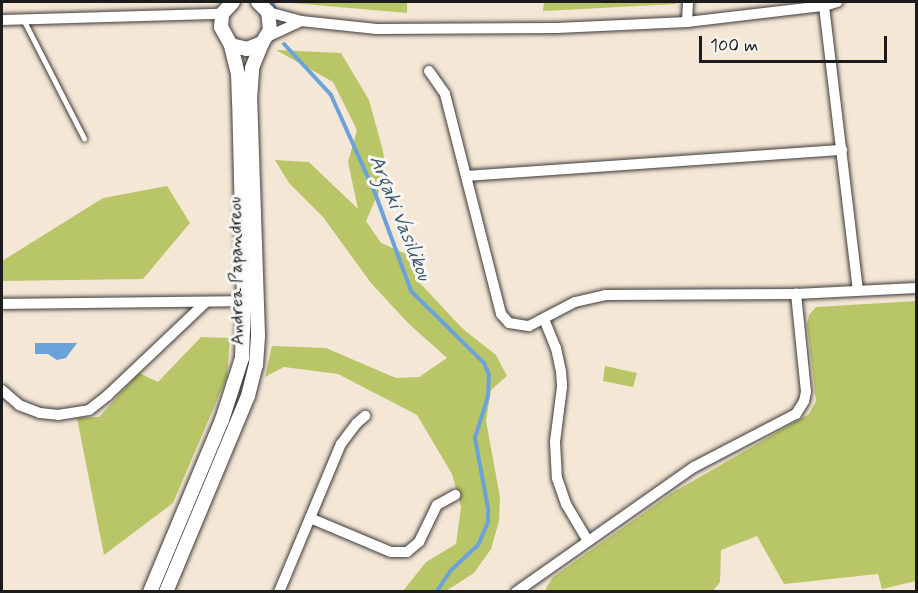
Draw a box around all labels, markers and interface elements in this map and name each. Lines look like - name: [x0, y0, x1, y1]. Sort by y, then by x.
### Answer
- scale bar: [702, 24, 890, 62]
- text: 100 m: [710, 34, 758, 58]
- water label: Argaki Vasilikou: [364, 152, 436, 284]
- street label: Andrea Papandreou: [225, 197, 249, 345]

